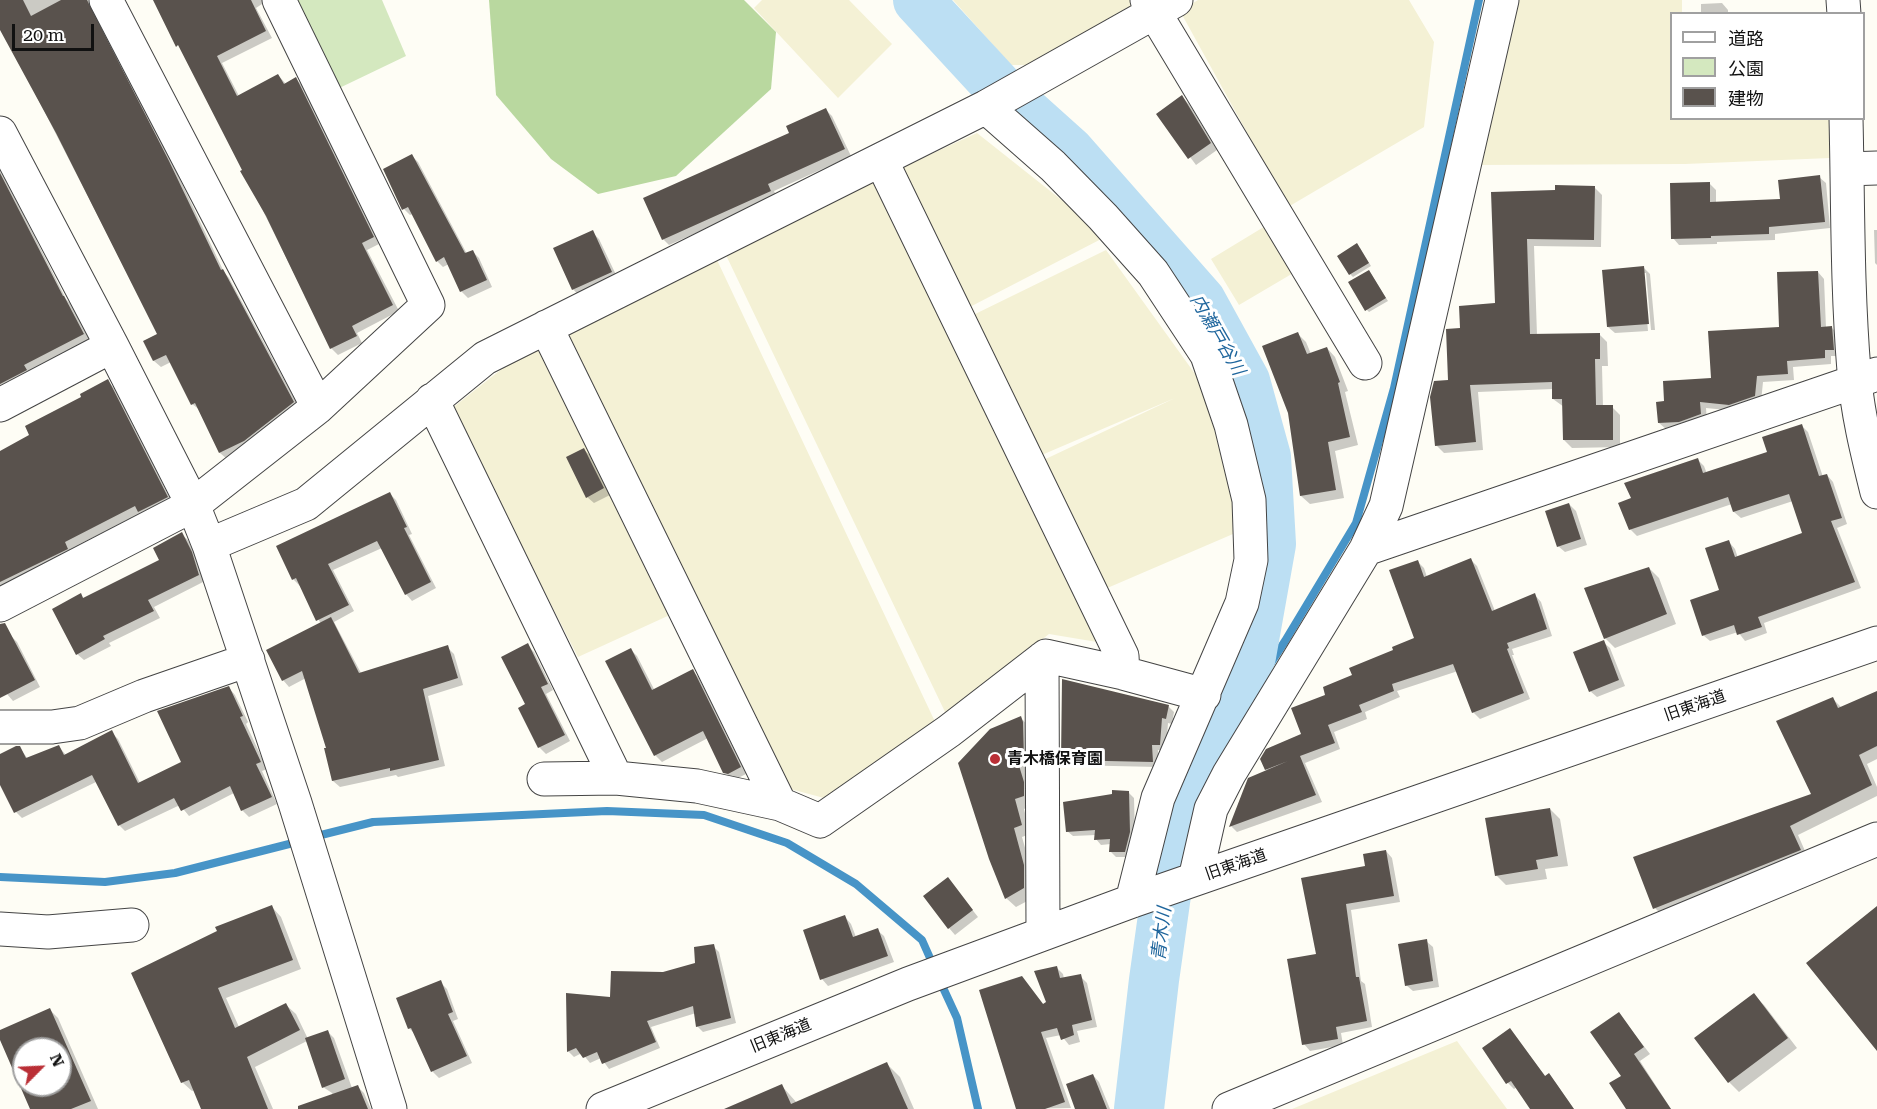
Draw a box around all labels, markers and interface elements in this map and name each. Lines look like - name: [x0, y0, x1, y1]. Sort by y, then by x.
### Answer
- scale bar: [15, 12, 98, 50]
- legend: [1670, 12, 1865, 120]
- text: 20 m: [23, 24, 64, 45]
- text: 道路: [1728, 28, 1764, 49]
- text: 公園: [1728, 58, 1764, 79]
- text: 建物: [1728, 88, 1764, 109]
- water label: 内瀬戸谷川: [1185, 291, 1249, 379]
- street label: 旧東海道: [1662, 687, 1728, 725]
- place label: 青木橋保育園: [1007, 749, 1103, 769]
- marker: 青木橋保育園: [988, 752, 1002, 766]
- street label: 旧東海道: [1203, 846, 1269, 884]
- water label: 青木川: [1148, 906, 1176, 962]
- street label: 旧東海道: [748, 1015, 814, 1057]
- north arrow: [12, 1037, 72, 1097]
- text: N: [46, 1051, 68, 1070]

